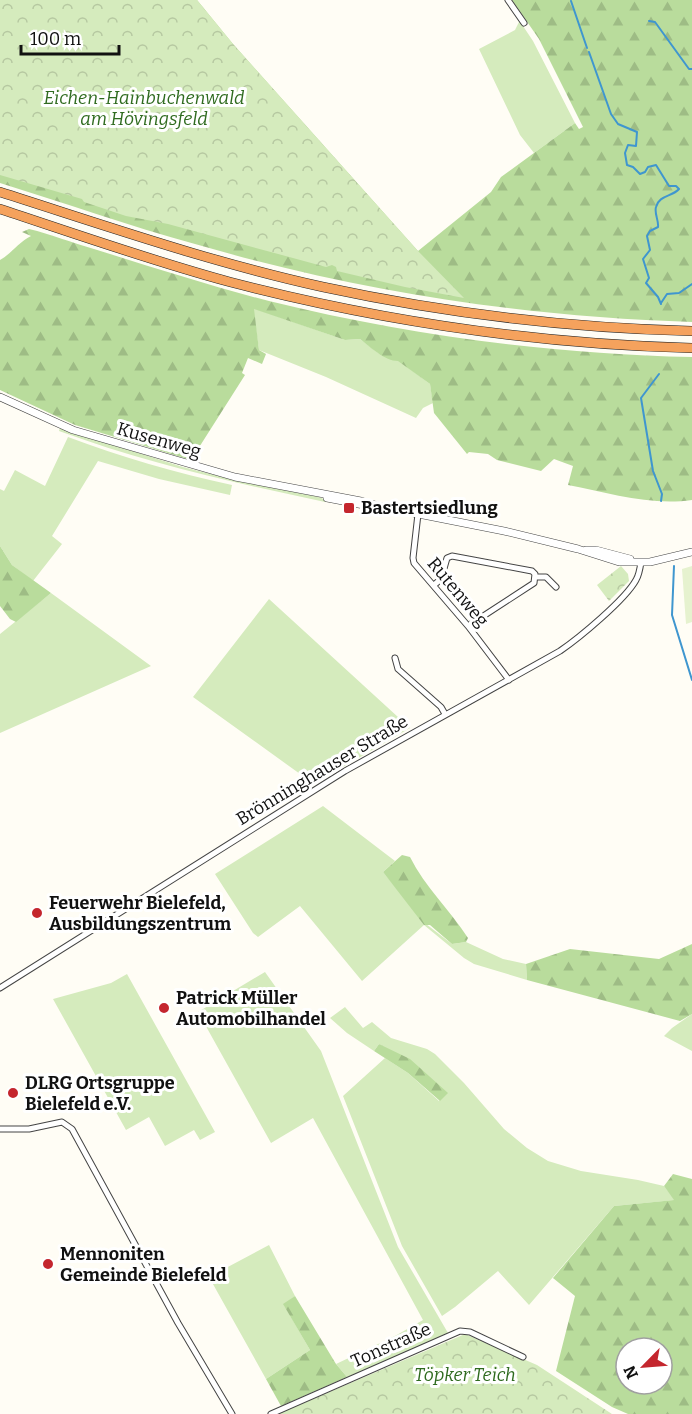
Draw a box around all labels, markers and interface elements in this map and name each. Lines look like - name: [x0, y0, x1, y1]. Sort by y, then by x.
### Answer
- scale bar: [21, 18, 118, 56]
- text: 100 m: [30, 28, 81, 50]
- park label: Eichen-Hainbuchenwald am Hövingsfeld: [43, 87, 245, 130]
- street label: Kusenweg: [114, 417, 204, 463]
- place label: Bastertsiedlung: [361, 497, 498, 519]
- marker: Bastertsiedlung: [342, 501, 356, 515]
- street label: Rutenweg: [423, 553, 493, 631]
- street label: Brönninghauser Straße: [232, 710, 412, 830]
- place label: Feuerwehr Bielefeld, Ausbildungszentrum: [49, 892, 231, 935]
- marker: Feuerwehr Bielefeld, Ausbildungszentrum: [30, 906, 44, 920]
- place label: Patrick Müller Automobilhandel: [176, 987, 326, 1030]
- marker: Patrick Müller Automobilhandel: [157, 1001, 171, 1015]
- place label: DLRG Ortsgruppe Bielefeld e.V.: [25, 1072, 175, 1115]
- marker: DLRG Ortsgruppe Bielefeld e.V.: [6, 1086, 20, 1100]
- place label: Mennoniten Gemeinde Bielefeld: [60, 1243, 227, 1286]
- marker: Mennoniten Gemeinde Bielefeld: [41, 1257, 55, 1271]
- street label: Tonstraße: [348, 1318, 434, 1372]
- north arrow: [614, 1336, 674, 1396]
- text: N: [620, 1363, 642, 1382]
- park label: Töpker Teich: [414, 1364, 516, 1386]

